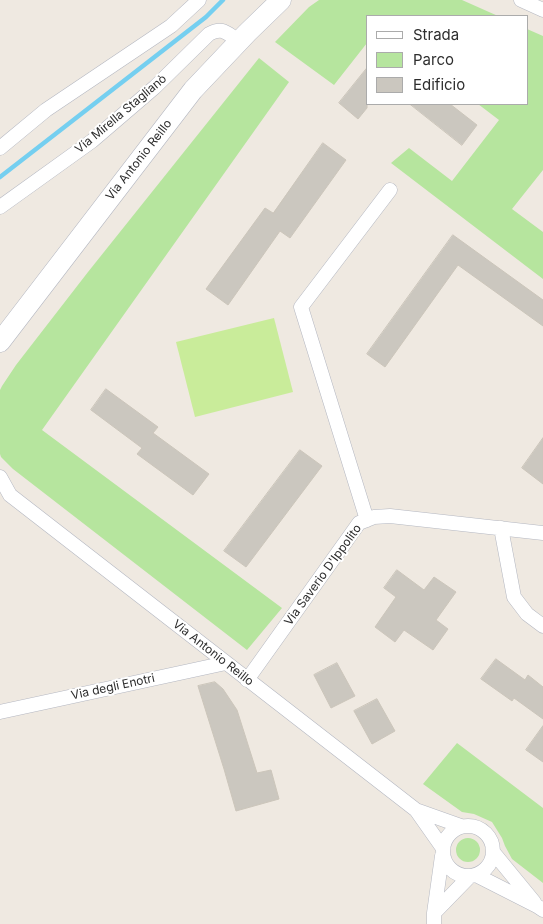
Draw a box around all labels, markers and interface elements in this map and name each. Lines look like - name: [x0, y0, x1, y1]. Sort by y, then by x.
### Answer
- legend: [366, 15, 528, 105]
- text: Strada: [413, 25, 459, 44]
- text: Parco: [413, 50, 454, 69]
- street label: Via Mirella Staglianò: [72, 72, 170, 156]
- text: Edificio: [413, 75, 465, 94]
- street label: Via Antonio Reillo: [103, 117, 175, 203]
- street label: Via Saverio D'Ippolito: [281, 522, 365, 628]
- street label: Via Antonio Reillo: [170, 617, 256, 689]
- street label: Via degli Enotri: [70, 671, 156, 703]

